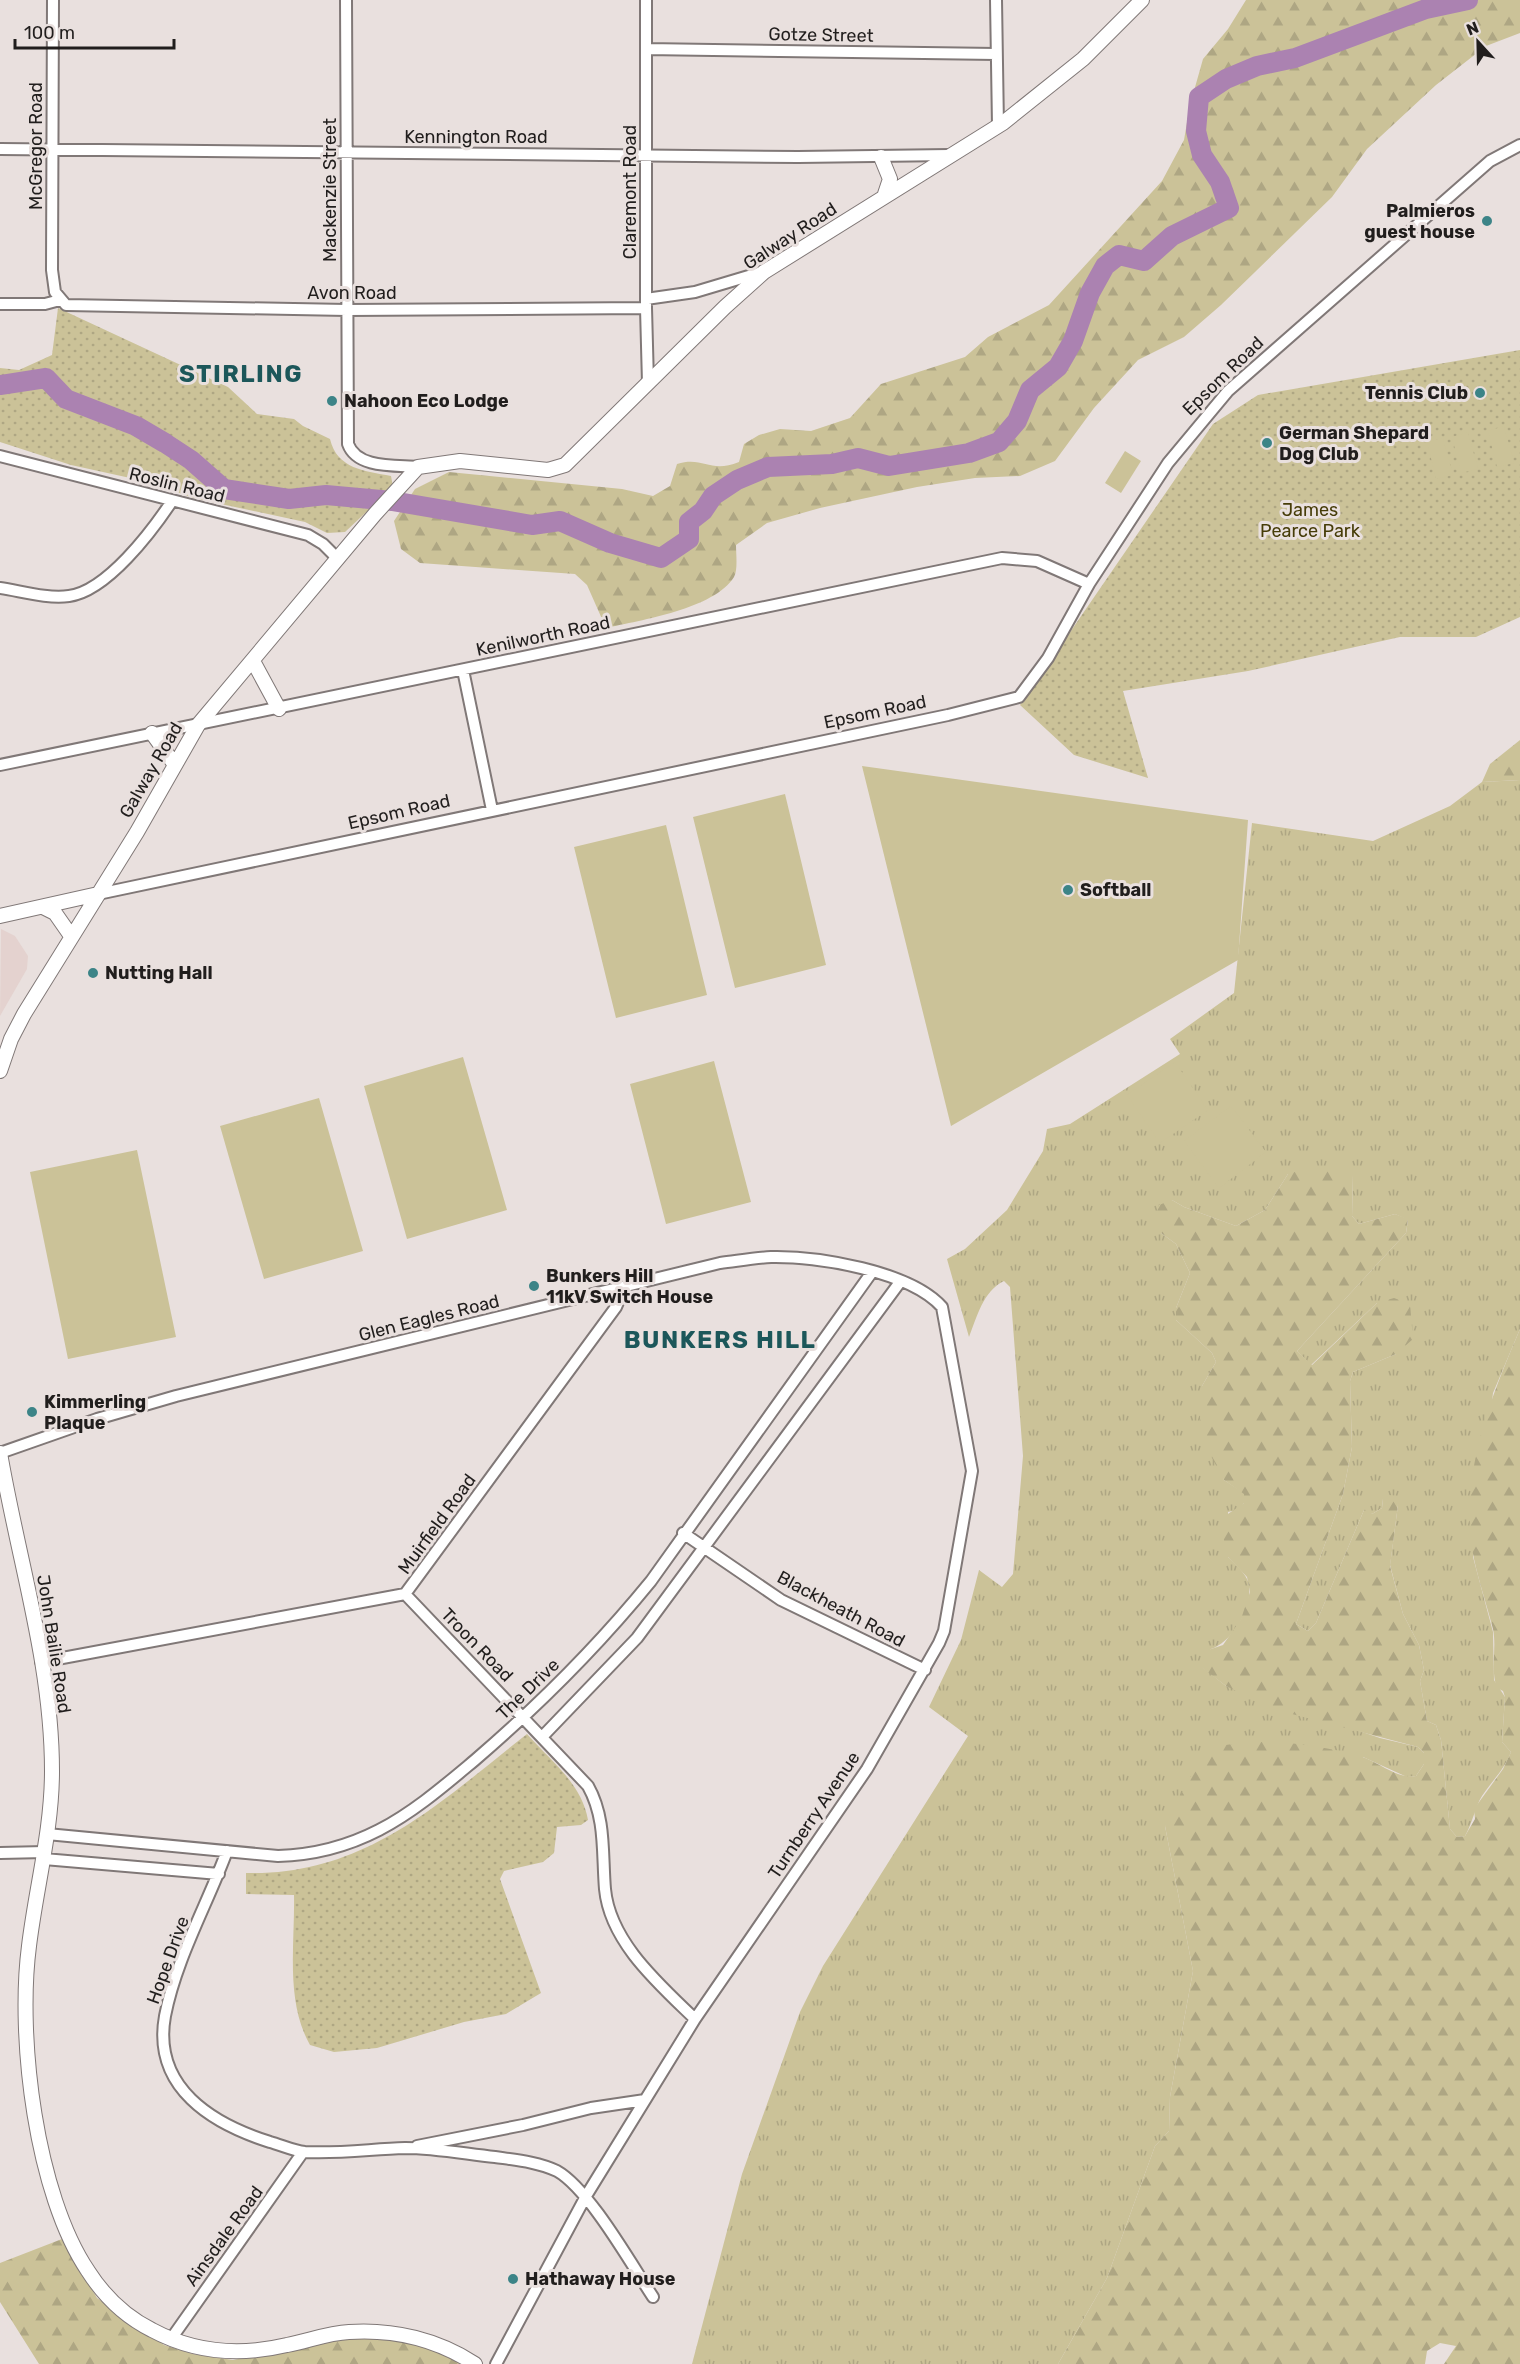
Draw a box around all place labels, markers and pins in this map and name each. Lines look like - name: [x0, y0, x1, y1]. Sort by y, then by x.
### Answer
- place label: Palmieros guest house: [1364, 200, 1475, 243]
- marker: Palmieros guest house: [1480, 214, 1494, 228]
- place label: Tennis Club: [1365, 382, 1468, 404]
- marker: Tennis Club: [1473, 386, 1487, 400]
- place label: Nahoon Eco Lodge: [344, 390, 509, 412]
- marker: Nahoon Eco Lodge: [325, 394, 339, 408]
- place label: German Shepard Dog Club: [1279, 422, 1429, 465]
- marker: German Shepard Dog Club: [1260, 436, 1274, 450]
- place label: Softball: [1080, 879, 1152, 901]
- marker: Softball: [1061, 883, 1075, 897]
- place label: Nutting Hall: [105, 962, 213, 984]
- marker: Nutting Hall: [86, 966, 100, 980]
- place label: Bunkers Hill 11kV Switch House: [546, 1265, 713, 1308]
- marker: Bunkers Hill 11kV Switch House: [527, 1279, 541, 1293]
- place label: Kimmerling Plaque: [44, 1391, 146, 1434]
- marker: Kimmerling Plaque: [25, 1405, 39, 1419]
- place label: Hathaway House: [525, 2268, 676, 2290]
- marker: Hathaway House: [506, 2272, 520, 2286]

